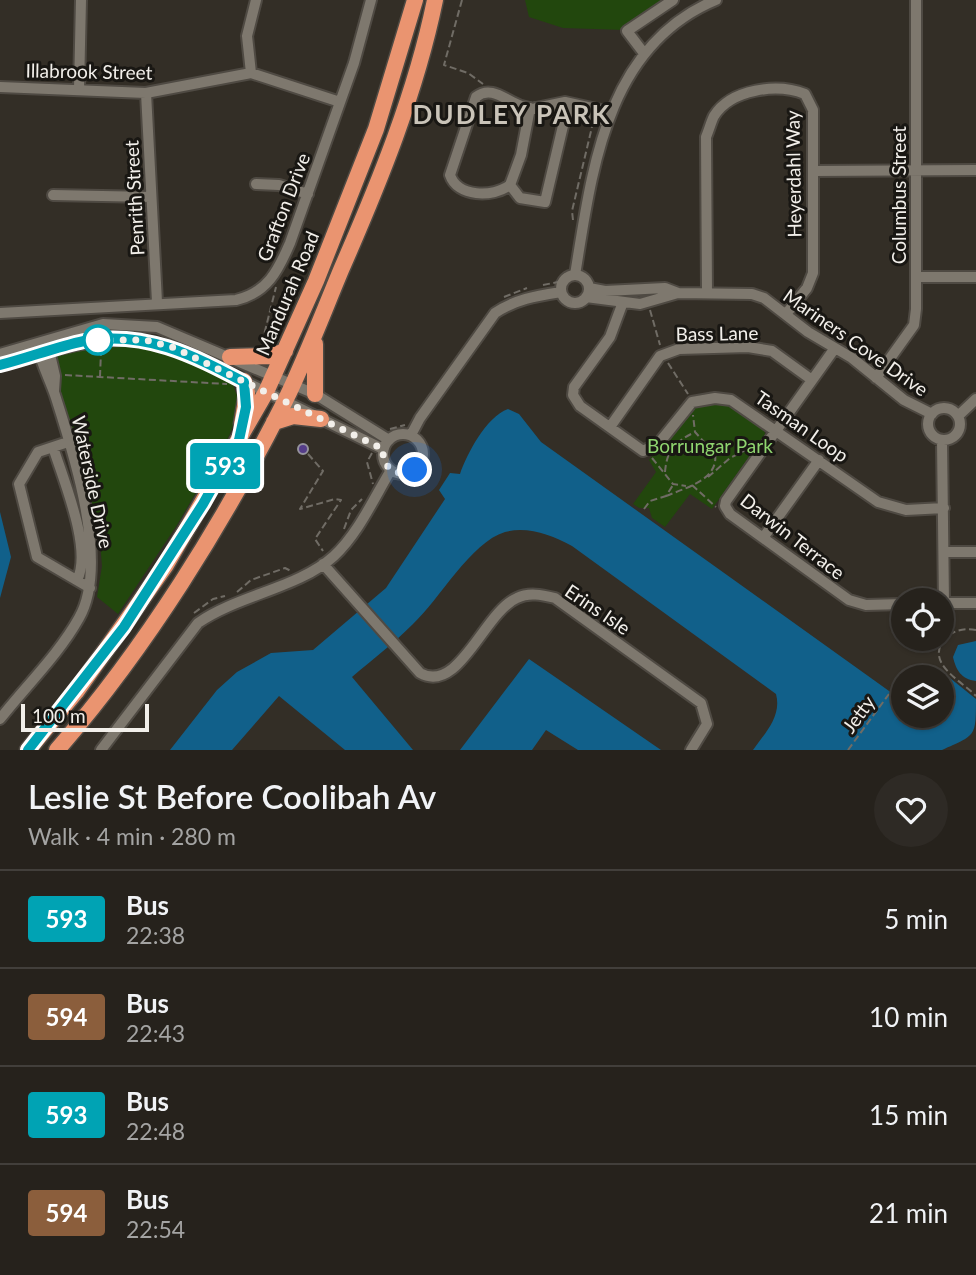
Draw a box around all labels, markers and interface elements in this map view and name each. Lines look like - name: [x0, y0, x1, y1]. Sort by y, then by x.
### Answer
- street label: Illabrook Street: [25, 58, 153, 84]
- district label: DUDLEY PARK: [413, 98, 611, 130]
- street label: Heyerdahl Way: [780, 110, 806, 238]
- street label: Columbus Street: [887, 126, 910, 264]
- street label: Penrith Street: [119, 140, 149, 256]
- street label: Grafton Drive: [252, 150, 314, 264]
- street label: Mandurah Road: [251, 228, 323, 358]
- street label: Mariners Cove Drive: [779, 283, 933, 401]
- street label: Bass Lane: [675, 321, 759, 345]
- unlabelled marker: [83, 325, 113, 355]
- street label: Tasman Loop: [751, 385, 853, 467]
- street label: Waterside Drive: [68, 413, 118, 551]
- park label: Borrungar Park: [647, 434, 773, 457]
- line badge: 593: [185, 443, 265, 489]
- text: 593: [204, 451, 246, 480]
- your location: [397, 452, 432, 487]
- street label: Darwin Terrace: [736, 488, 850, 584]
- street label: Erins Isle: [561, 579, 635, 639]
- map controls: [891, 588, 954, 728]
- button: locate: [891, 588, 954, 651]
- button: layers: [891, 665, 954, 728]
- street label: Jetty: [837, 691, 879, 737]
- scale bar: [21, 701, 149, 733]
- text: 100 m: [32, 704, 86, 727]
- button: heart: [874, 773, 948, 847]
- text: Leslie St Before Coolibah Av: [28, 776, 436, 816]
- text: Walk · 4 min · 280 m: [28, 822, 236, 850]
- text: Bus: [126, 889, 169, 921]
- text: 5 min: [884, 903, 948, 935]
- text: 593: [46, 904, 87, 933]
- text: 22:38: [126, 921, 185, 949]
- text: Bus: [126, 987, 169, 1019]
- text: 10 min: [869, 1001, 948, 1033]
- text: 594: [46, 1002, 87, 1031]
- text: 22:43: [126, 1019, 185, 1047]
- text: Bus: [126, 1085, 169, 1117]
- text: 15 min: [869, 1099, 948, 1131]
- text: 593: [46, 1100, 87, 1129]
- text: 22:48: [126, 1117, 185, 1145]
- text: Bus: [126, 1183, 169, 1215]
- text: 21 min: [869, 1197, 948, 1229]
- text: 594: [46, 1198, 87, 1227]
- text: 22:54: [126, 1215, 185, 1243]

